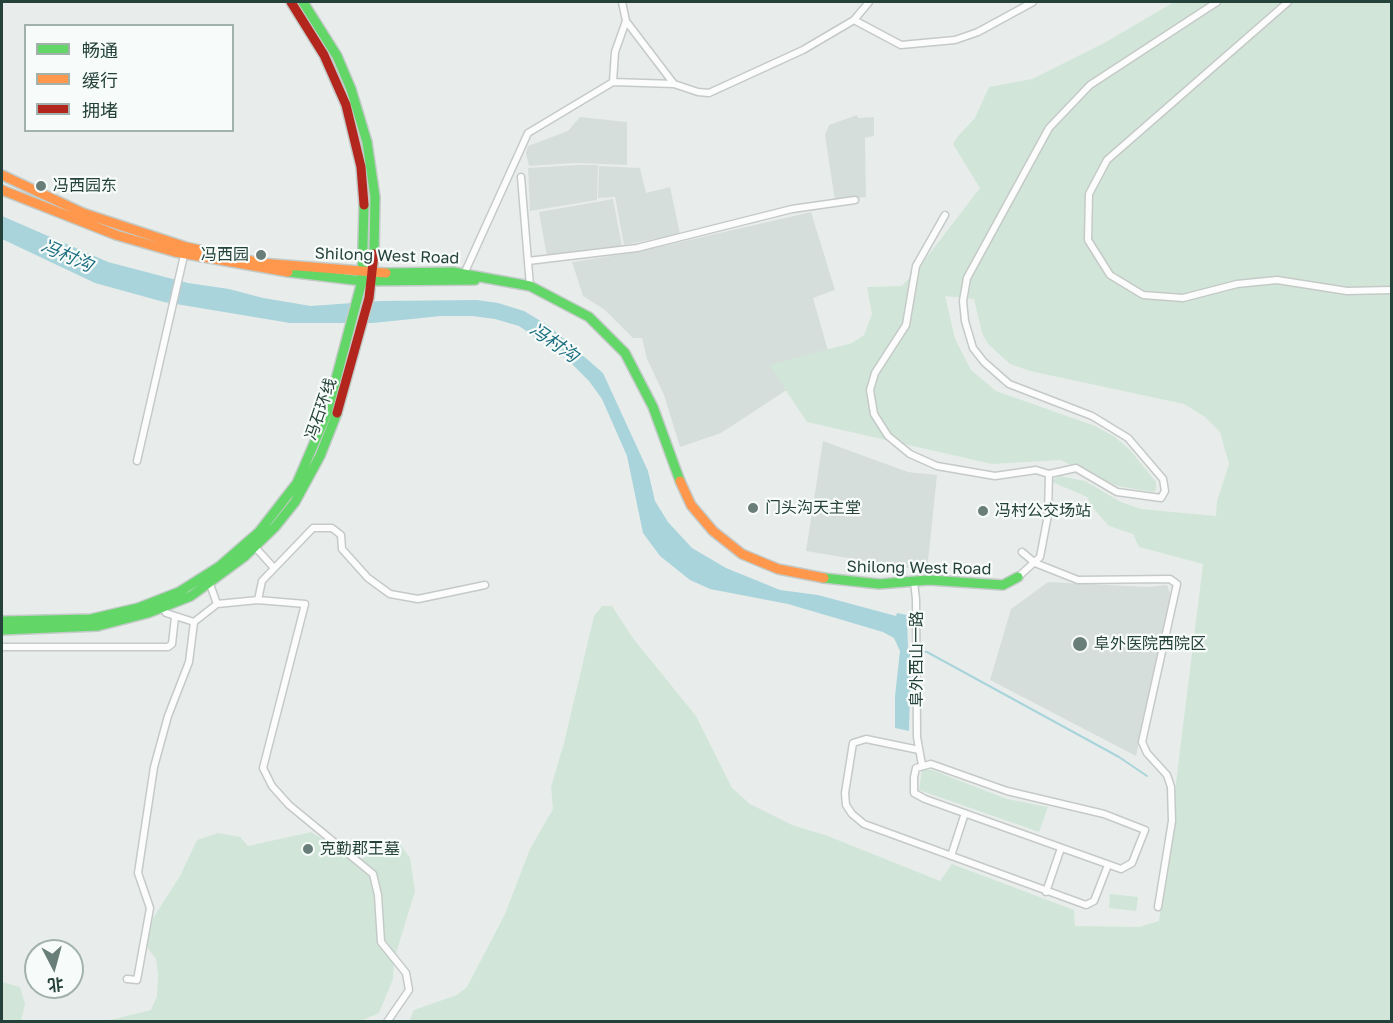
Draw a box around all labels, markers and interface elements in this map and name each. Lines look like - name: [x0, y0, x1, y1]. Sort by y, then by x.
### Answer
- legend: [24, 24, 234, 132]
- text: 畅通: [82, 39, 118, 61]
- text: 缓行: [82, 69, 118, 91]
- text: 拥堵: [82, 99, 118, 121]
- place label: 冯西园东: [53, 176, 117, 196]
- marker: 冯西园东: [34, 179, 48, 193]
- water label: 冯村沟: [38, 235, 96, 277]
- street label: Shilong West Road: [314, 244, 460, 268]
- place label: 冯西园: [201, 245, 249, 265]
- marker: 冯西园: [254, 248, 268, 262]
- water label: 冯村沟: [526, 319, 582, 367]
- street label: 冯石环线: [302, 376, 340, 442]
- place label: 门头沟天主堂: [765, 498, 861, 518]
- marker: 门头沟天主堂: [746, 501, 760, 515]
- place label: 冯村公交场站: [995, 501, 1091, 521]
- marker: 冯村公交场站: [976, 504, 990, 518]
- street label: Shilong West Road: [846, 557, 992, 579]
- street label: 阜外西山一路: [907, 611, 927, 707]
- place label: 阜外医院西院区: [1094, 634, 1206, 654]
- marker: 阜外医院西院区: [1071, 635, 1089, 653]
- place label: 克勤郡王墓: [320, 839, 400, 859]
- marker: 克勤郡王墓: [301, 842, 315, 856]
- north arrow: [24, 939, 84, 999]
- text: 北: [47, 974, 65, 996]

